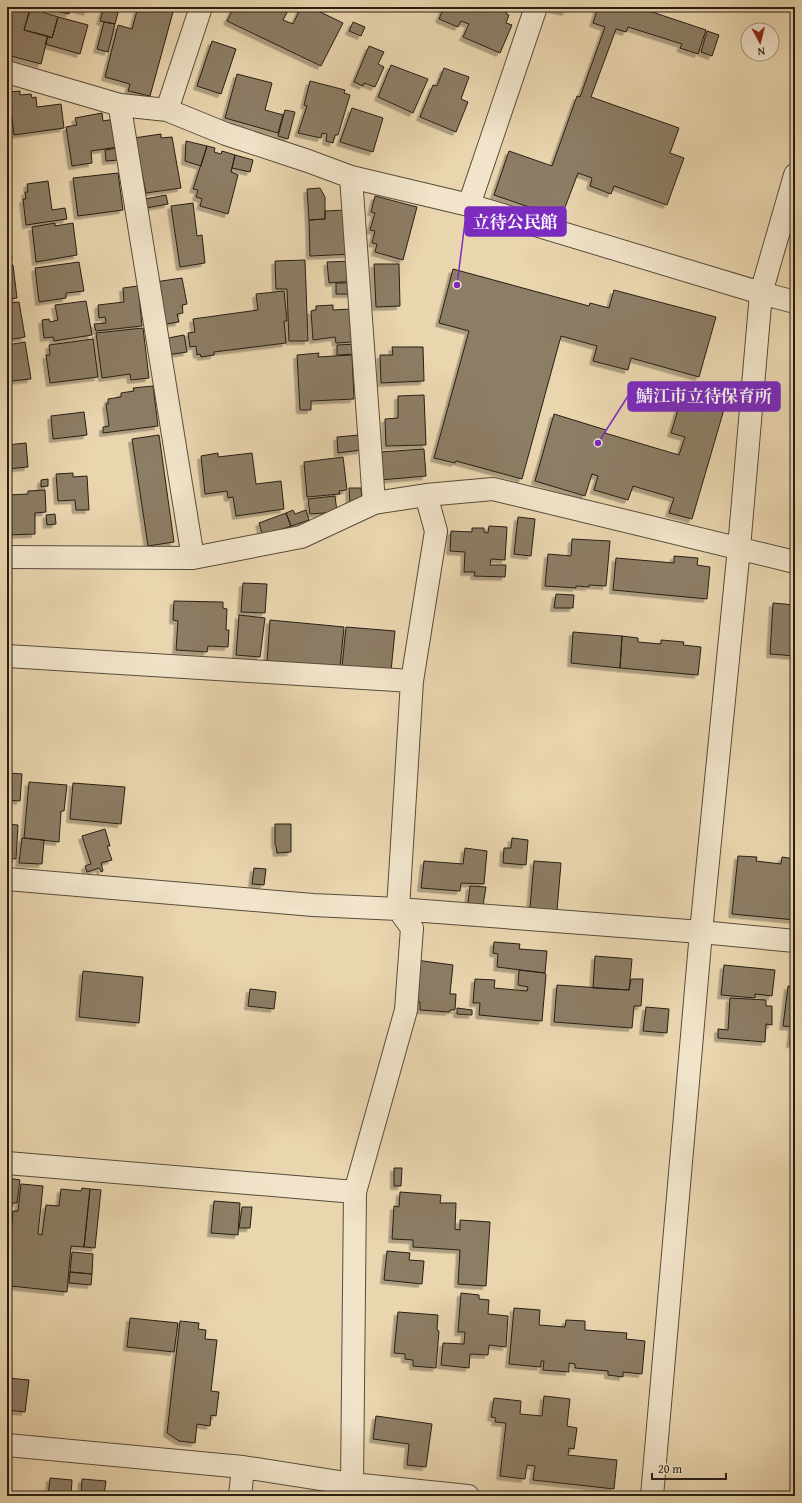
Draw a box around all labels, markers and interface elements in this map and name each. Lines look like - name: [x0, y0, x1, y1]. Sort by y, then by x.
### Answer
- north arrow: [740, 22, 780, 62]
- text: N: [756, 44, 766, 60]
- callout: 立待公民館: [465, 207, 566, 236]
- text: 立待公民館: [473, 209, 558, 234]
- callout: 鯖江市立待保育所: [628, 382, 780, 411]
- text: 鯖江市立待保育所: [636, 383, 772, 408]
- scale bar: [652, 1455, 726, 1481]
- text: 20 m: [658, 1460, 682, 1477]

